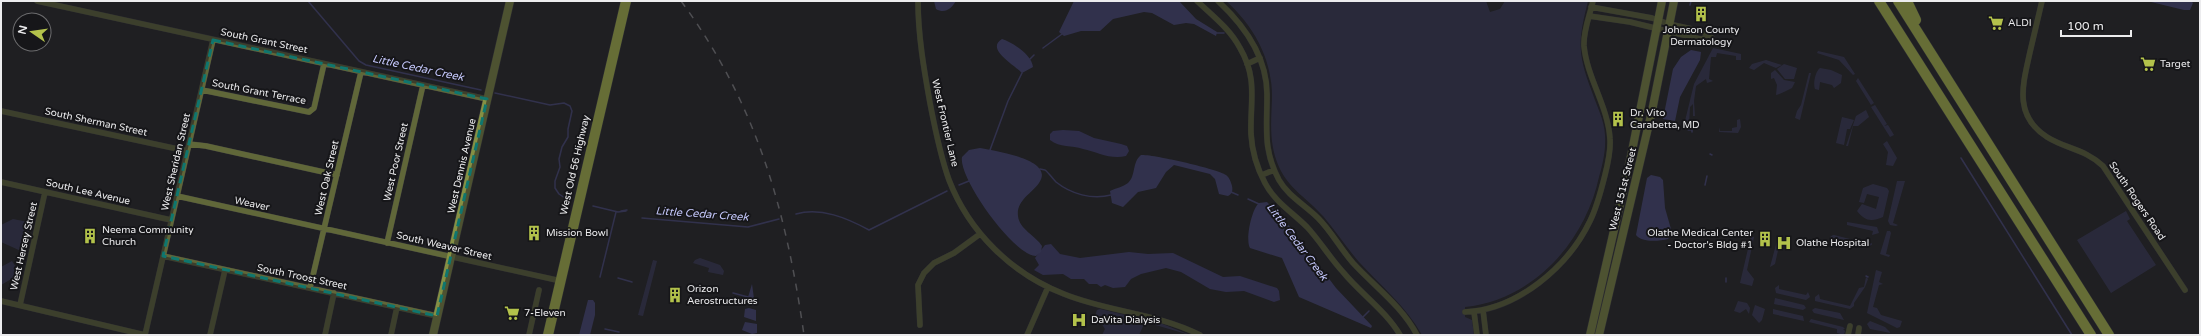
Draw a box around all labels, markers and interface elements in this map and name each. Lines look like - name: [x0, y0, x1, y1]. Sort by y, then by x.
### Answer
- building icon: Johnson County Dermatology: [1692, 5, 1710, 23]
- north arrow: [12, 12, 52, 52]
- scale bar: [2061, 12, 2131, 38]
- supermarket icon: ALDI: [1987, 14, 2005, 32]
- place label: ALDI: [2008, 17, 2032, 29]
- text: 100 m: [2067, 19, 2104, 33]
- text: N: [15, 24, 30, 36]
- place label: Johnson County Dermatology: [1663, 24, 1740, 48]
- street label: South Grant Street: [219, 26, 309, 56]
- water label: Little Cedar Creek: [371, 52, 466, 84]
- supermarket icon: Target: [2139, 55, 2157, 73]
- place label: Target: [2160, 58, 2191, 70]
- street label: South Grant Terrace: [211, 77, 307, 107]
- street label: West Frontier Lane: [929, 78, 961, 168]
- street label: South Sherman Street: [44, 105, 149, 139]
- place label: Dr. Vito Carabetta, MD: [1630, 107, 1700, 131]
- building icon: Dr. Vito Carabetta, MD: [1609, 110, 1627, 128]
- street label: West Sheridan Street: [159, 112, 193, 212]
- street label: West Old 56 Highway: [558, 113, 592, 216]
- street label: West Dennis Avenue: [445, 117, 479, 215]
- street label: West Poor Street: [381, 121, 411, 202]
- street label: West Oak Street: [313, 139, 342, 217]
- street label: West 151st Street: [1607, 146, 1639, 232]
- street label: South Rogers Road: [2106, 159, 2168, 243]
- street label: South Lee Avenue: [45, 176, 132, 208]
- street label: Weaver: [233, 194, 271, 214]
- street label: West Hersey Street: [8, 200, 40, 291]
- water label: Little Cedar Creek: [1264, 201, 1331, 284]
- water label: Little Cedar Creek: [655, 204, 750, 224]
- place label: Neema Community Church: [102, 224, 194, 248]
- building icon: Mission Bowl: [525, 224, 543, 242]
- building icon: Neema Community Church: [81, 227, 99, 245]
- place label: Mission Bowl: [546, 227, 608, 239]
- place label: Olathe Medical Center - Doctor's Bldg #1: [1647, 227, 1753, 251]
- street label: South Weaver Street: [395, 229, 493, 263]
- building icon: Olathe Medical Center - Doctor's Bldg #1: [1756, 230, 1774, 248]
- hospital icon: Olathe Hospital: [1775, 234, 1793, 252]
- place label: Olathe Hospital: [1796, 237, 1869, 249]
- street label: South Troost Street: [256, 262, 348, 292]
- place label: Orizon Aerostructures: [687, 283, 758, 307]
- building icon: Orizon Aerostructures: [666, 286, 684, 304]
- supermarket icon: 7-Eleven: [503, 304, 521, 322]
- place label: 7-Eleven: [524, 307, 566, 319]
- hospital icon: DaVita Dialysis: [1070, 311, 1088, 329]
- place label: DaVita Dialysis: [1091, 314, 1161, 326]

